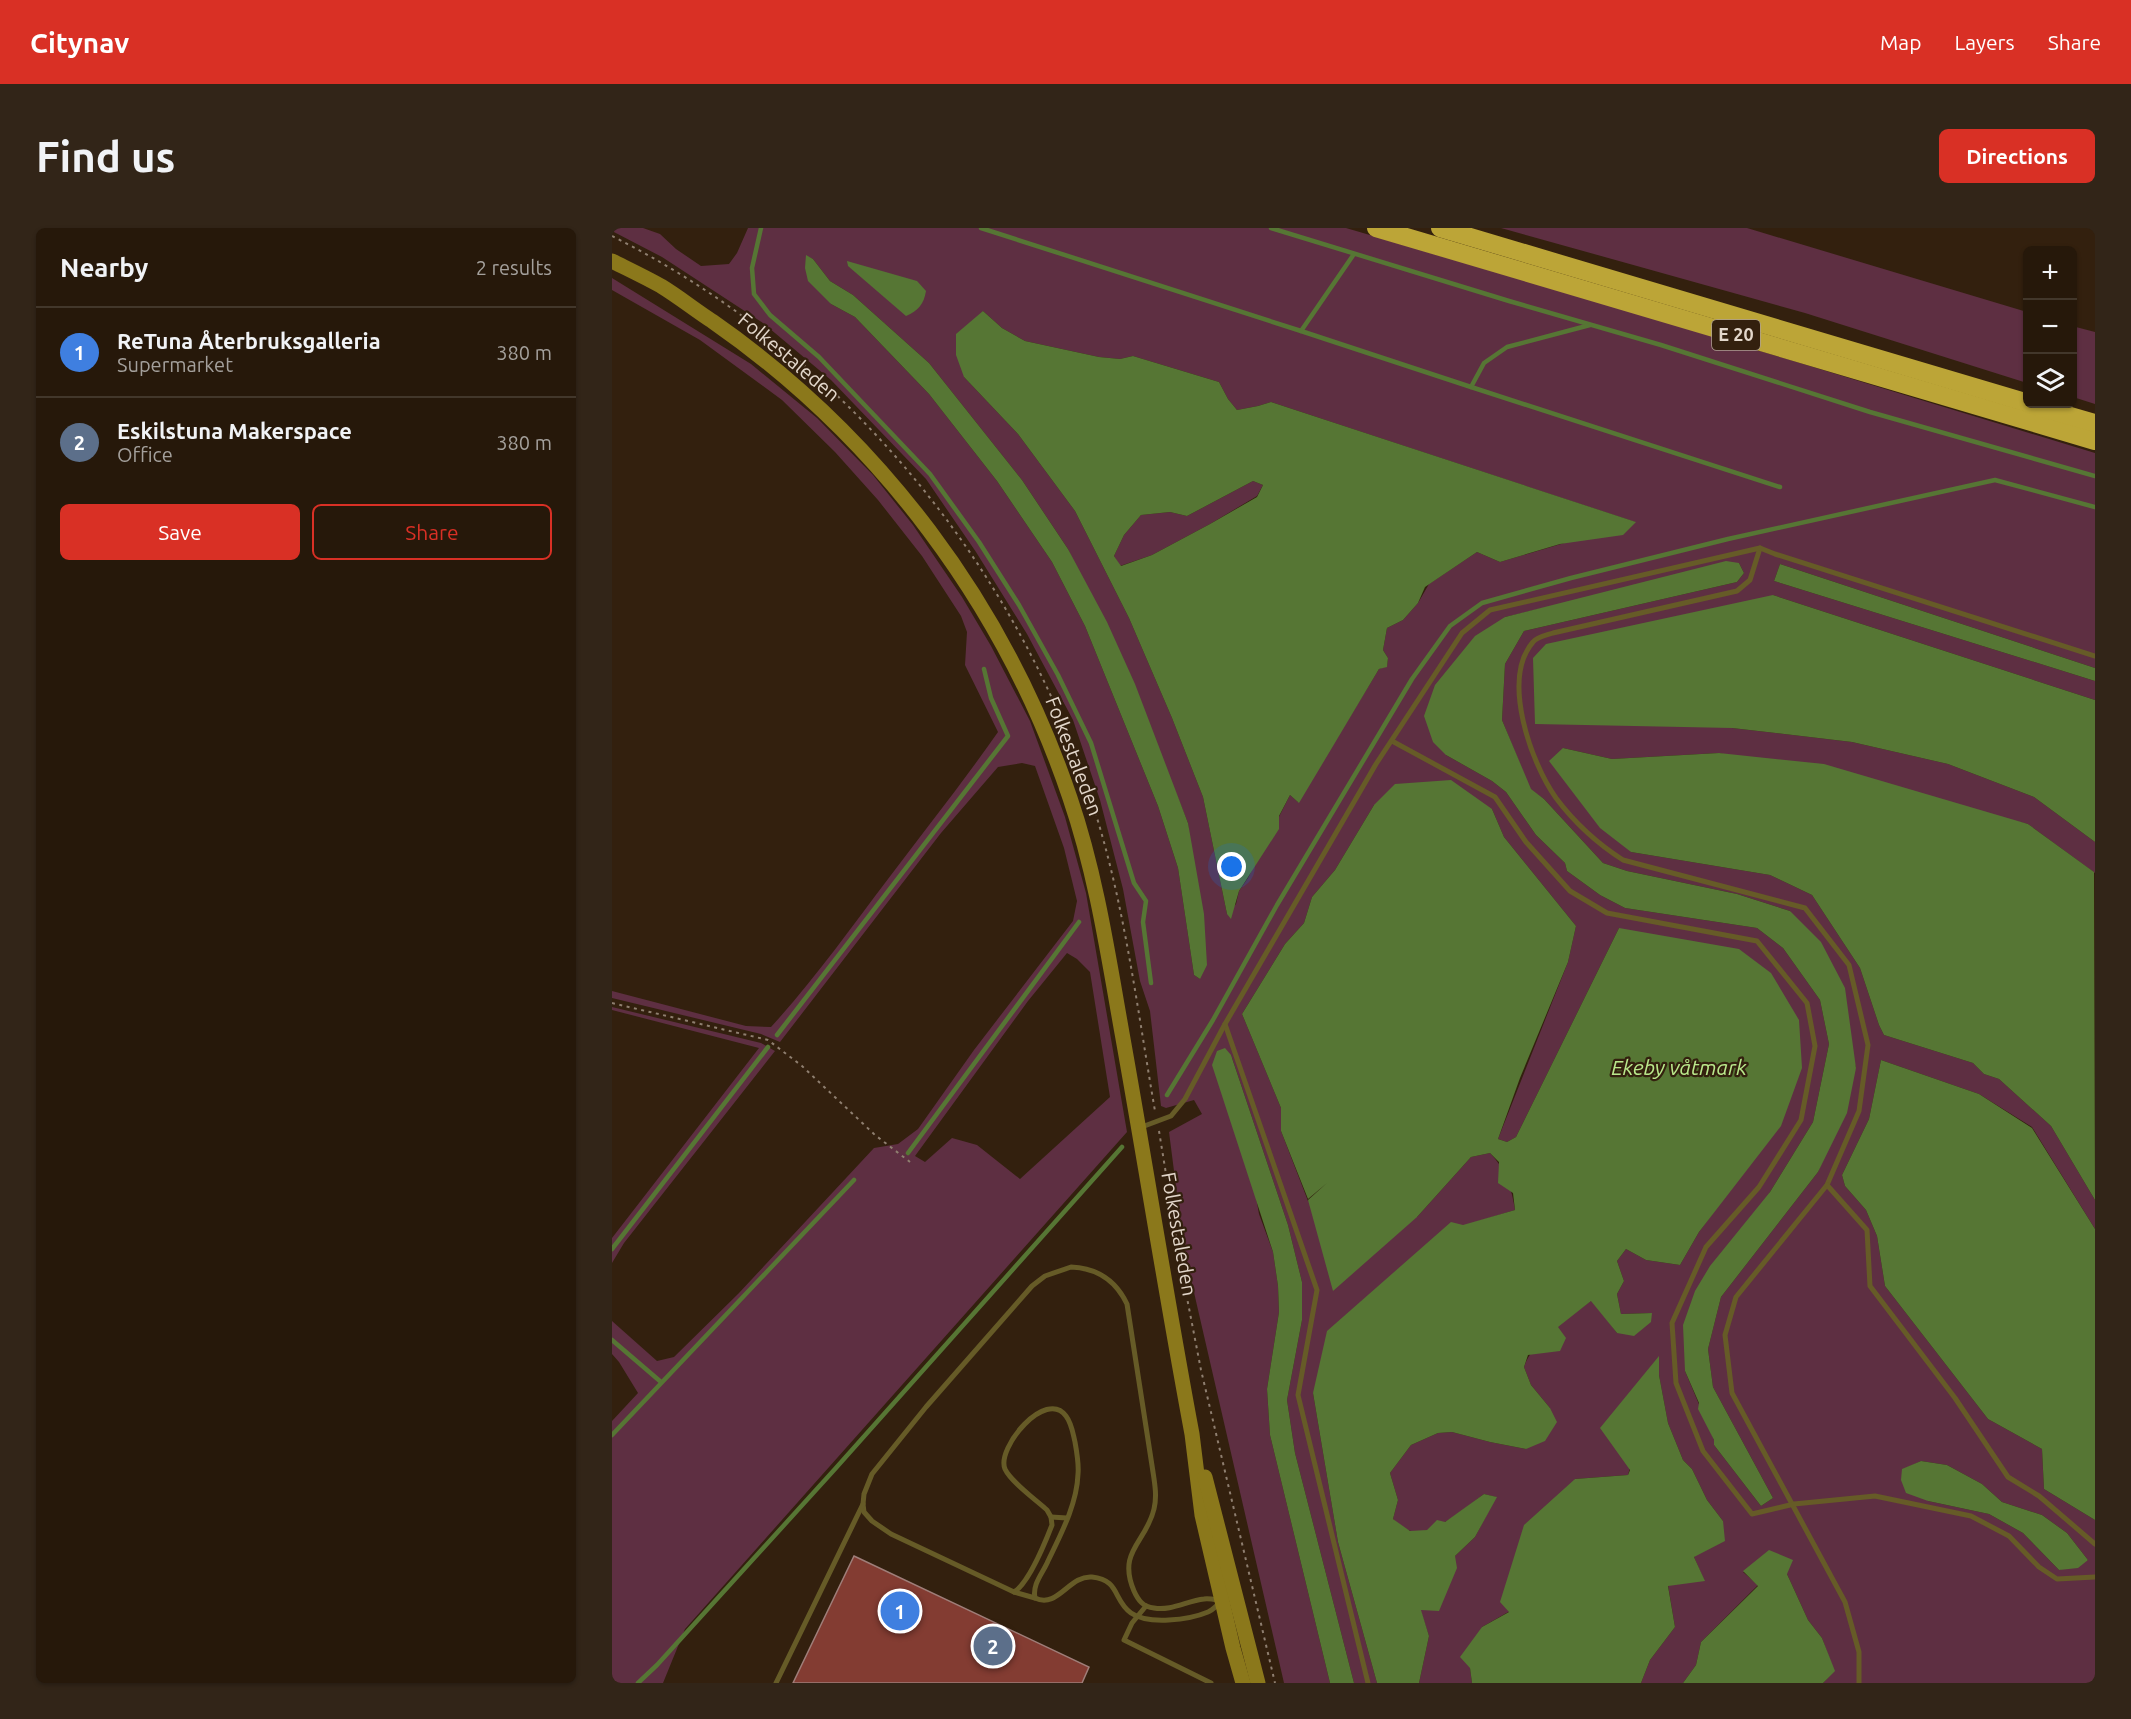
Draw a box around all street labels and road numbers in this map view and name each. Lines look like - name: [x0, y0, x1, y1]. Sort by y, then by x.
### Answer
- street label: Folkestaleden: [734, 307, 845, 406]
- road number: E 20: [1712, 320, 1760, 350]
- street label: Folkestaleden: [1041, 693, 1108, 819]
- street label: Folkestaleden: [1157, 1170, 1202, 1298]

